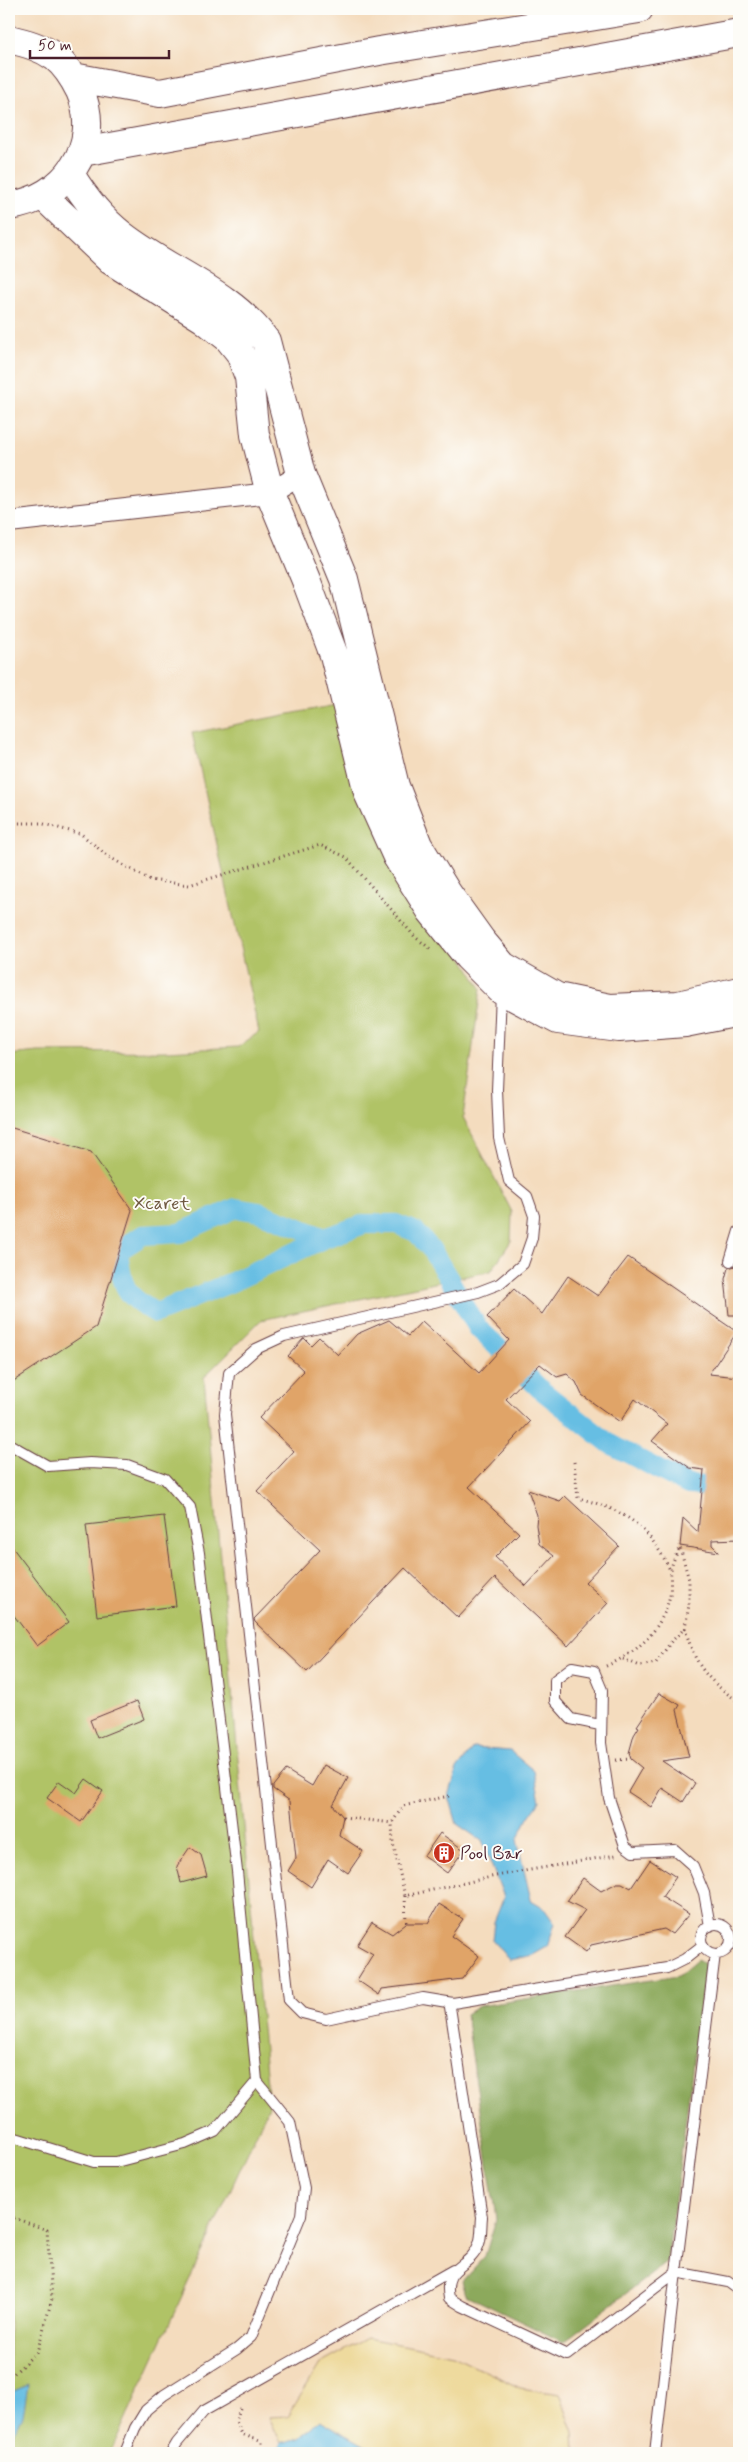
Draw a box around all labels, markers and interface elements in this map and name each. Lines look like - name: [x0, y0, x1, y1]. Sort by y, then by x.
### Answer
- scale bar: [30, 28, 169, 60]
- text: 50 m: [38, 36, 72, 56]
- park label: Xcaret: [134, 1192, 190, 1216]
- building icon: Pool Bar: [432, 1841, 456, 1865]
- place label: Pool Bar: [460, 1842, 523, 1866]

